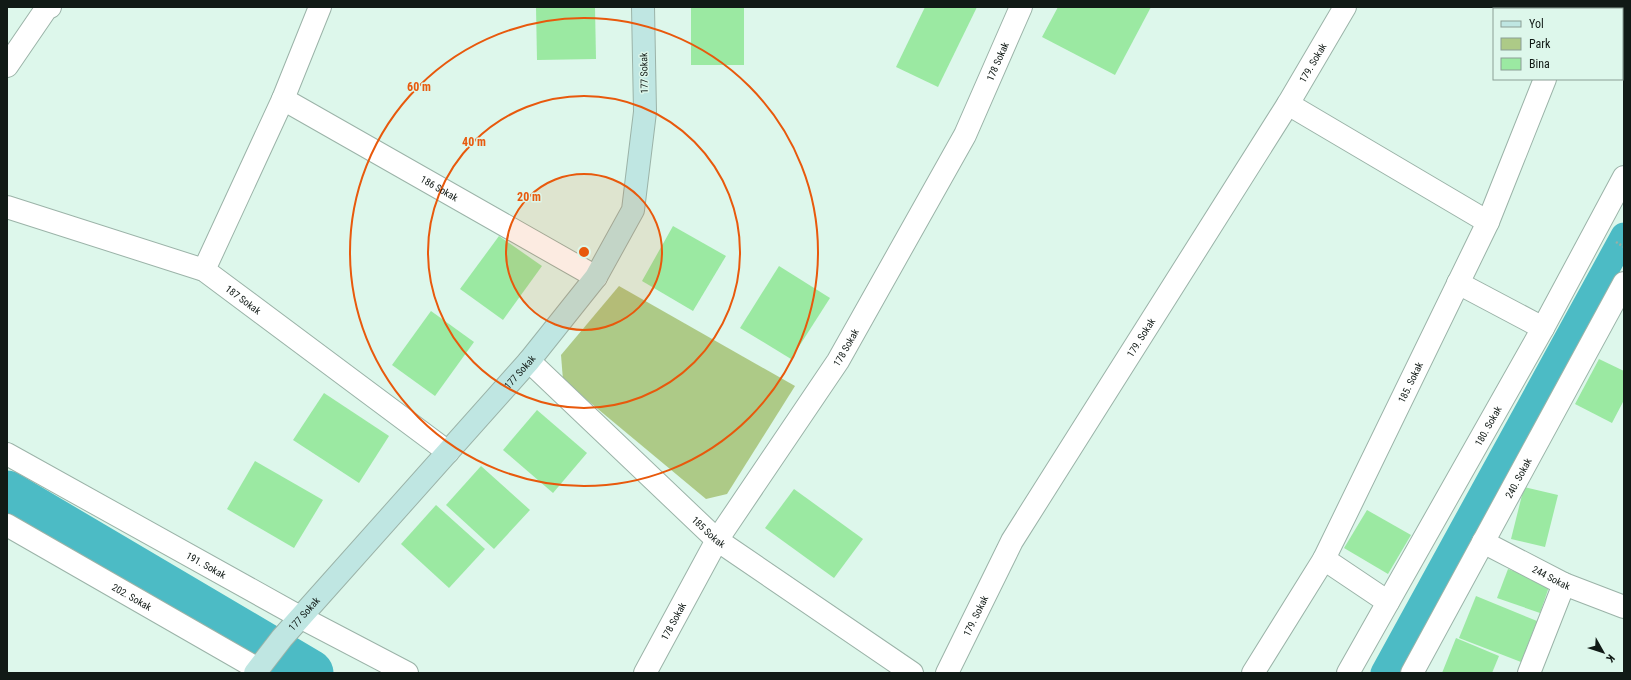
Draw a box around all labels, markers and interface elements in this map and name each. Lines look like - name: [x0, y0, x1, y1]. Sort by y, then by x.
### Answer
- legend: [1493, 8, 1623, 80]
- text: Yol: [1529, 17, 1544, 31]
- text: Park: [1529, 37, 1551, 51]
- street label: 178 Sokak: [984, 40, 1011, 82]
- street label: 179. Sokak: [1296, 41, 1328, 84]
- street label: 177 Sokak: [638, 52, 650, 94]
- text: Bina: [1529, 57, 1550, 71]
- text: 60 m: [407, 80, 431, 94]
- text: 40 m: [462, 135, 486, 149]
- street label: 186 Sokak: [419, 173, 460, 203]
- text: 20 m: [517, 190, 541, 204]
- centre of rings: [577, 245, 591, 259]
- street label: 187 Sokak: [224, 283, 264, 316]
- street label: 179. Sokak: [1124, 315, 1157, 359]
- street label: 178 Sokak: [831, 326, 861, 368]
- street label: 177 Sokak: [502, 352, 537, 391]
- street label: 185. Sokak: [1396, 360, 1425, 404]
- street label: 180. Sokak: [1472, 404, 1504, 448]
- street label: 240. Sokak: [1503, 456, 1534, 500]
- street label: 185 Sokak: [690, 514, 728, 550]
- street label: 191. Sokak: [184, 549, 228, 581]
- street label: 244 Sokak: [1531, 563, 1572, 592]
- street label: 202. Sokak: [110, 581, 154, 613]
- street label: 179. Sokak: [961, 593, 990, 638]
- street label: 177 Sokak: [286, 594, 322, 633]
- street label: 178 Sokak: [658, 600, 688, 642]
- north arrow: [1583, 632, 1623, 672]
- text: K: [1603, 652, 1617, 665]

